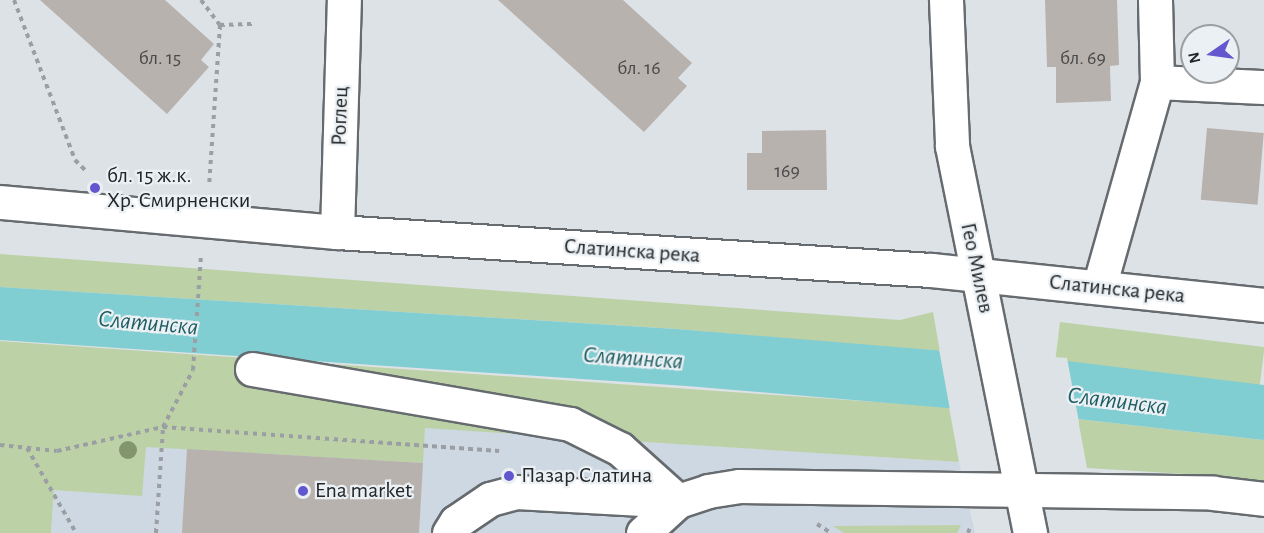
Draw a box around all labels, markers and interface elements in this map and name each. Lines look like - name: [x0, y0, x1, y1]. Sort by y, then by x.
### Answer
- north arrow: [1180, 24, 1240, 84]
- house number: бл. 15: [139, 46, 181, 70]
- house number: бл. 69: [1060, 46, 1106, 70]
- text: N: [1185, 50, 1203, 65]
- house number: бл. 16: [617, 56, 661, 80]
- street label: Роглец: [326, 86, 354, 146]
- house number: 169: [774, 159, 800, 183]
- place label: бл. 15 ж.к. Хр. Смирненски: [107, 162, 251, 214]
- marker: бл. 15 ж.к. Хр. Смирненски: [88, 181, 102, 195]
- street label: Гео Милев: [955, 220, 999, 316]
- street label: Слатинска река: [563, 233, 701, 269]
- street label: Слатинска река: [1048, 269, 1186, 309]
- water label: Слатинска: [97, 305, 199, 343]
- water label: Слатинска: [582, 341, 684, 377]
- water label: Слатинска: [1065, 382, 1169, 422]
- place label: Пазар Слатина: [521, 463, 652, 489]
- marker: Пазар Слатина: [502, 469, 516, 483]
- place label: Ena market: [315, 478, 412, 504]
- marker: Ena market: [296, 484, 310, 498]

